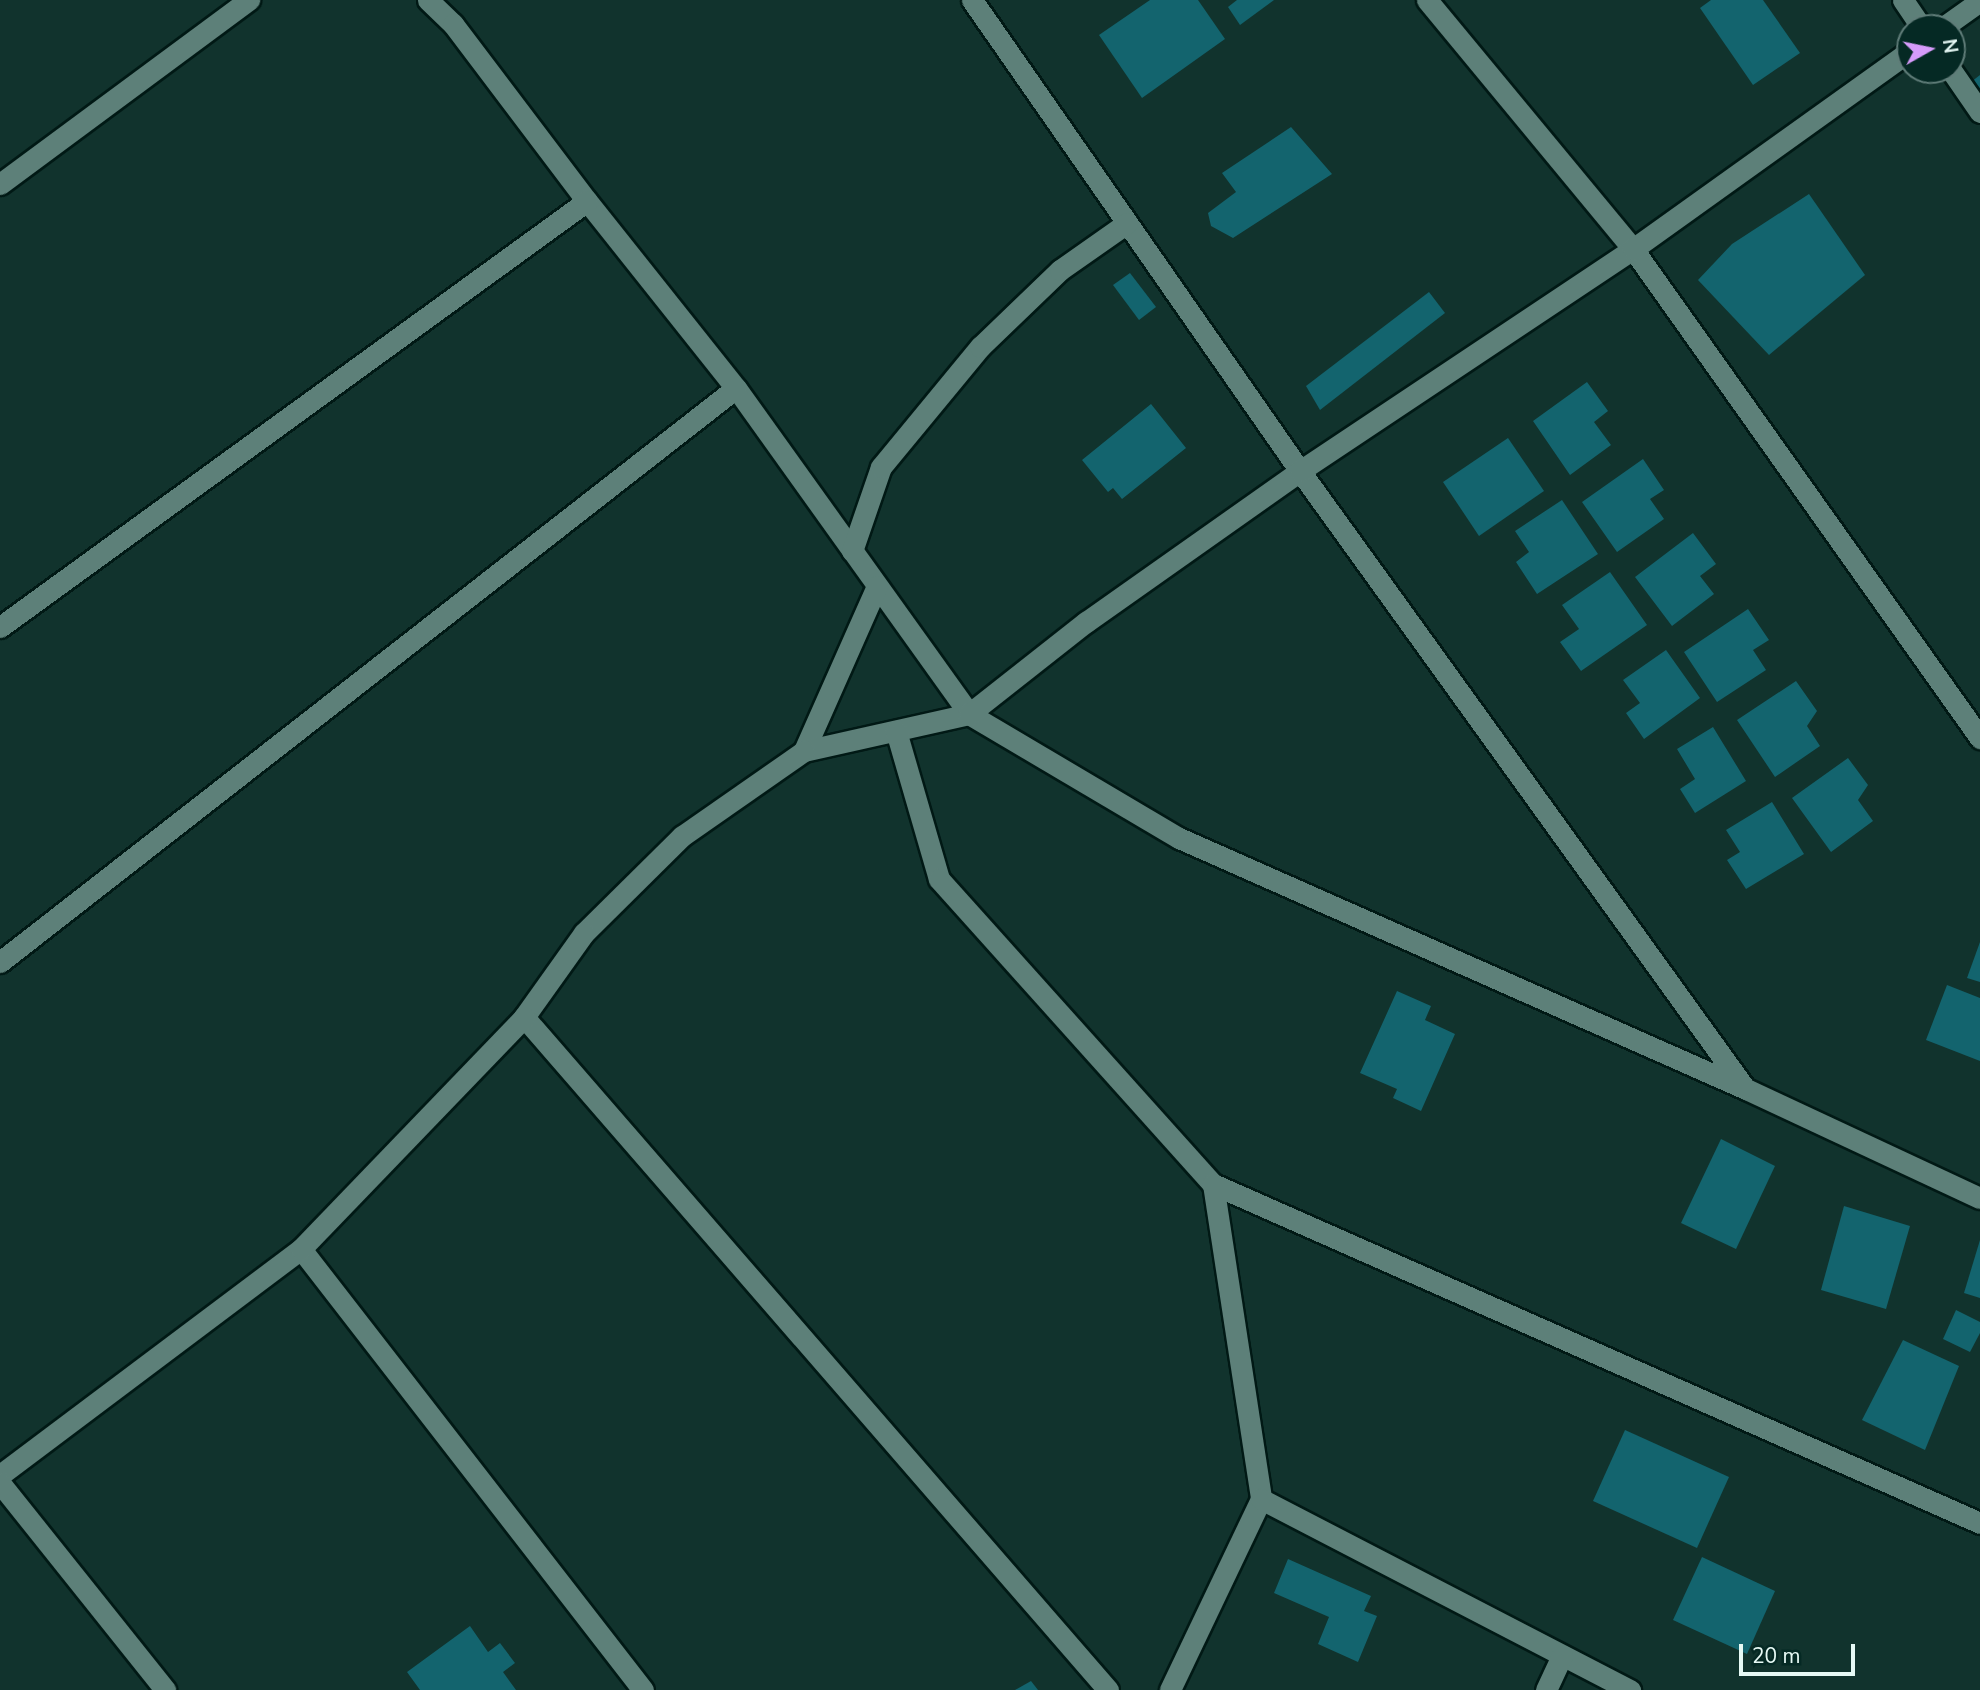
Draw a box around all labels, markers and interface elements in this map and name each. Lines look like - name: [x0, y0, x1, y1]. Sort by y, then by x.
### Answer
- north arrow: [1896, 14, 1966, 84]
- text: N: [1936, 37, 1964, 55]
- scale bar: [1742, 1630, 1857, 1674]
- text: 20 m: [1752, 1642, 1801, 1670]

